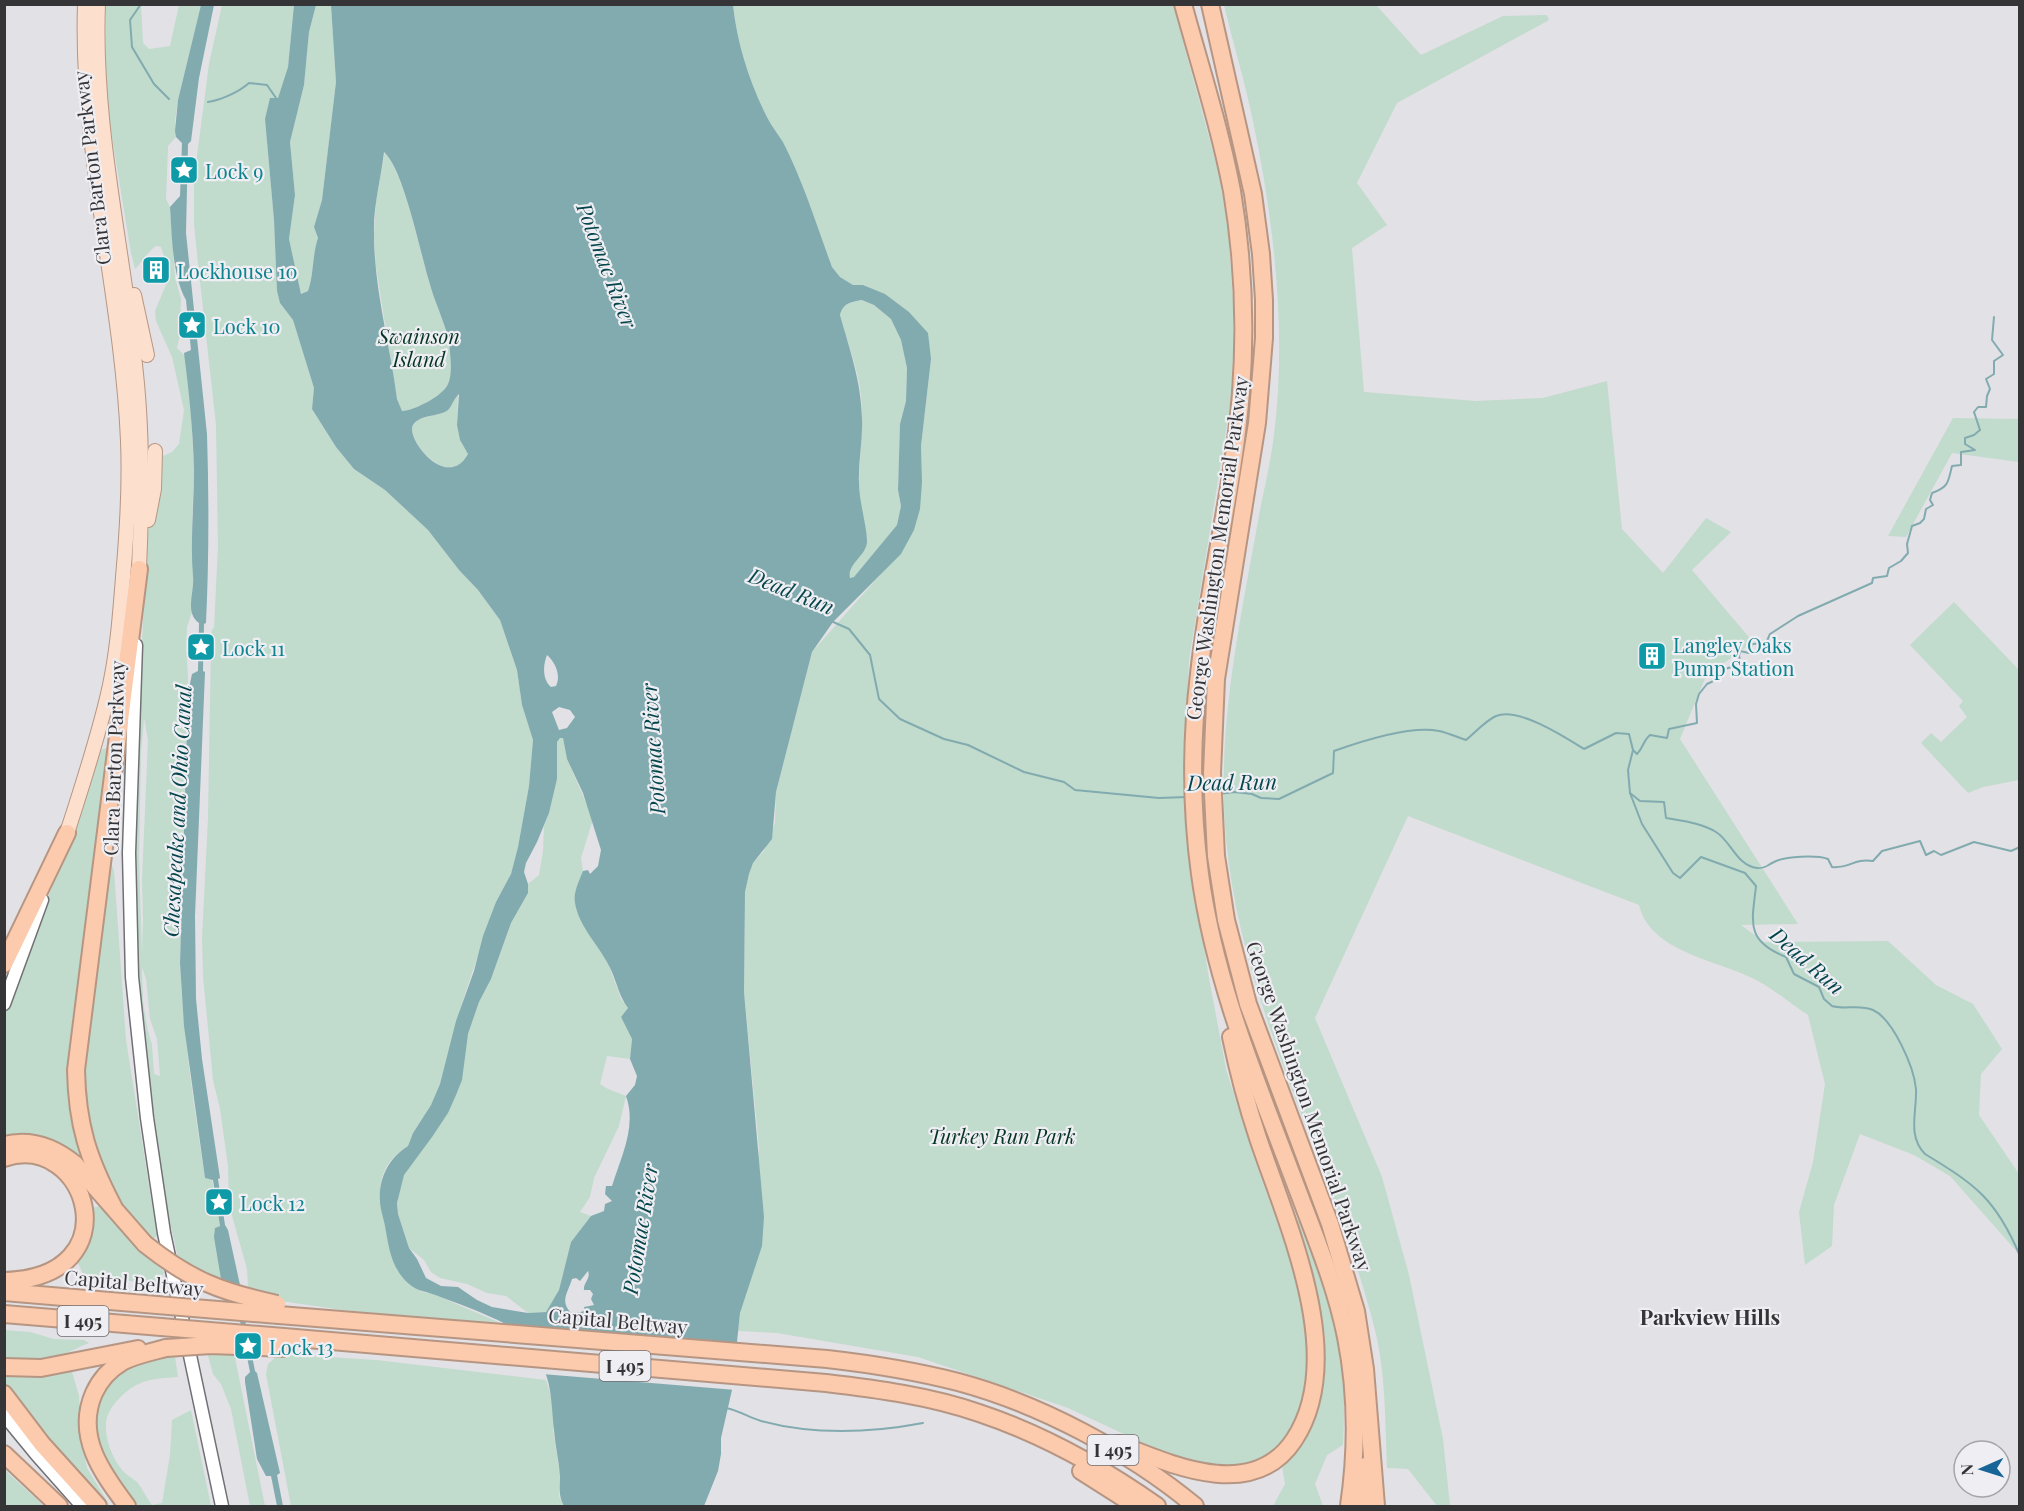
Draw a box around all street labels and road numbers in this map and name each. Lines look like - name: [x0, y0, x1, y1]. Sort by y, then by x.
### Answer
- street label: Clara Barton Parkway: [66, 69, 116, 267]
- street label: George Washington Memorial Parkway: [1178, 374, 1254, 722]
- street label: Clara Barton Parkway: [96, 660, 130, 856]
- street label: George Washington Memorial Parkway: [1241, 937, 1379, 1275]
- street label: Capital Beltway: [63, 1262, 205, 1302]
- street label: Capital Beltway: [547, 1300, 689, 1340]
- road number: I 495: [58, 1306, 109, 1336]
- road number: I 495: [600, 1351, 650, 1381]
- road number: I 495: [1088, 1435, 1138, 1465]

